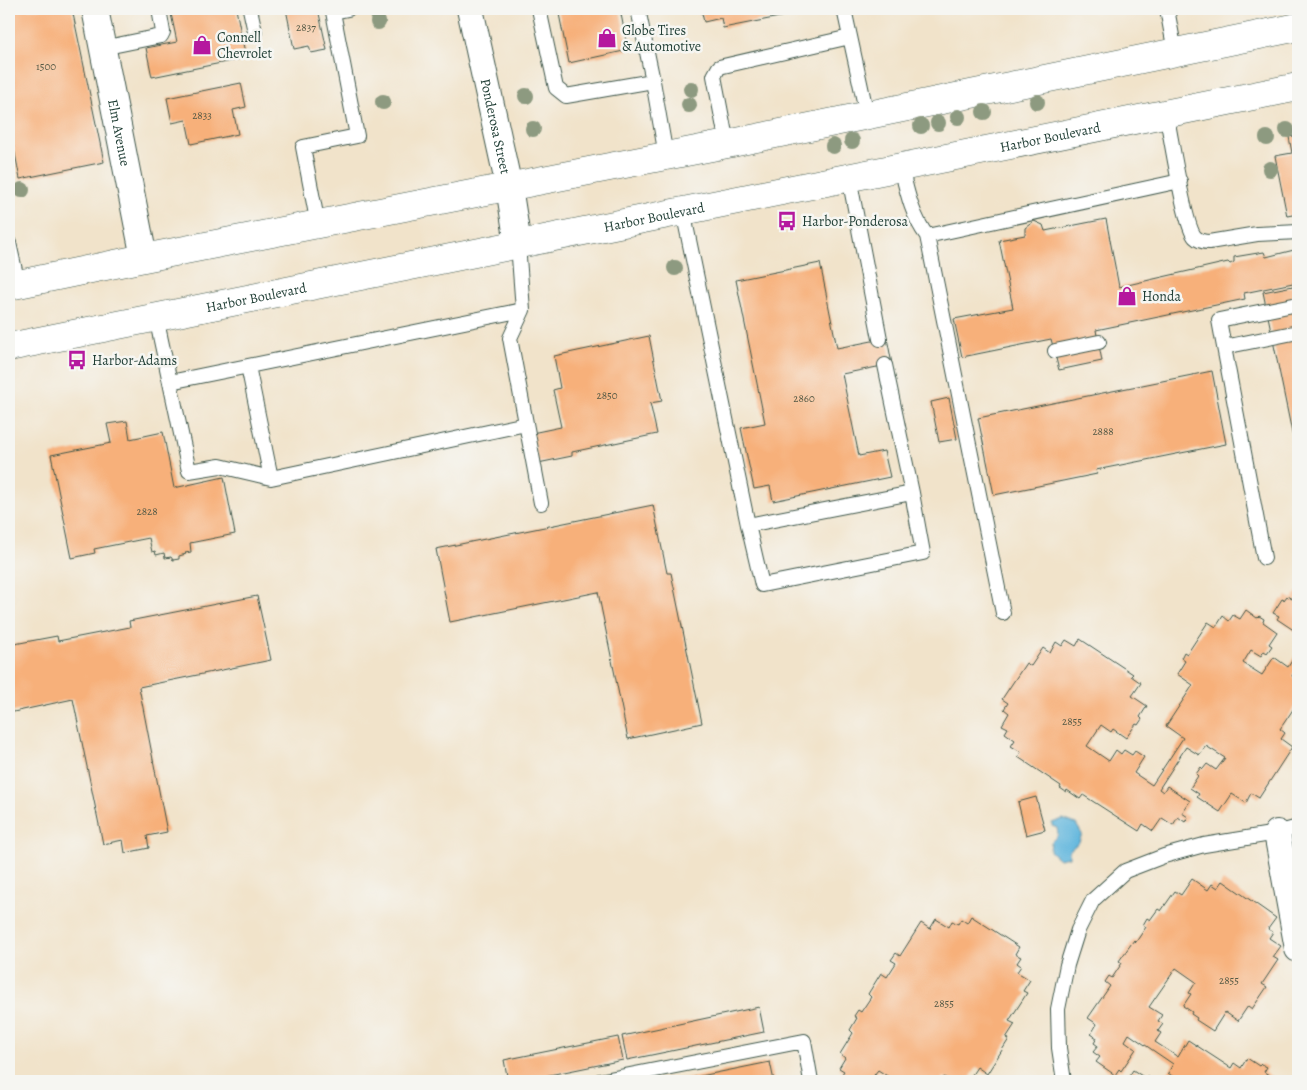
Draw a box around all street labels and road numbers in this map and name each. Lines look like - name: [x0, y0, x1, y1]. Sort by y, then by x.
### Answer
- street label: Ponderosa Street: [476, 77, 515, 176]
- street label: Elm Avenue: [103, 98, 135, 168]
- street label: Harbor Boulevard: [998, 118, 1103, 157]
- street label: Harbor Boulevard: [602, 198, 707, 237]
- street label: Harbor Boulevard: [204, 278, 309, 317]

